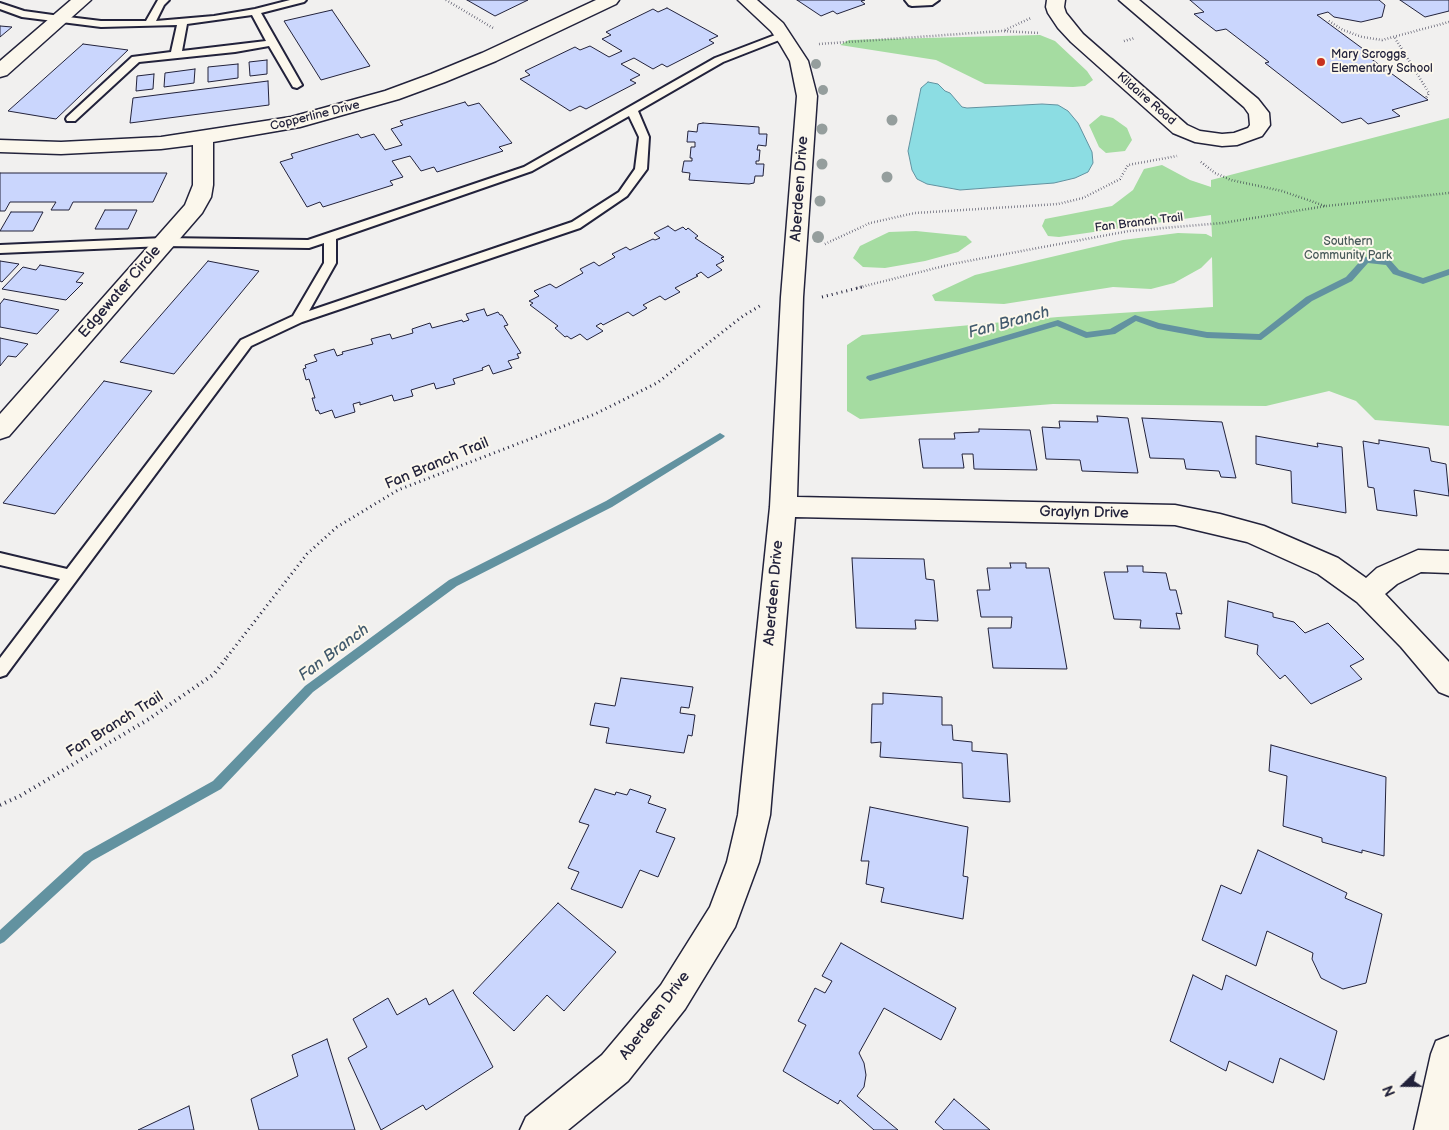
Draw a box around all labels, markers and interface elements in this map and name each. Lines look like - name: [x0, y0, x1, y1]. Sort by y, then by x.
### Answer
- place label: Mary Scroggs Elementary School: [1331, 48, 1433, 76]
- marker: Mary Scroggs Elementary School: [1315, 56, 1327, 68]
- street label: Kildaire Road: [1114, 70, 1178, 128]
- street label: Copperline Drive: [269, 98, 361, 134]
- street label: Aberdeen Drive: [787, 136, 813, 242]
- street label: Fan Branch Trail: [1094, 210, 1184, 236]
- park label: Southern Community Park: [1304, 235, 1392, 263]
- street label: Edgewater Circle: [75, 242, 165, 342]
- water label: Fan Branch: [966, 303, 1052, 343]
- street label: Fan Branch Trail: [382, 434, 492, 494]
- street label: Graylyn Drive: [1039, 503, 1129, 523]
- street label: Aberdeen Drive: [760, 540, 788, 646]
- water label: Fan Branch: [295, 620, 373, 686]
- street label: Fan Branch Trail: [63, 688, 167, 762]
- street label: Aberdeen Drive: [616, 968, 694, 1064]
- north arrow: [1379, 1060, 1429, 1110]
- text: N: [1380, 1083, 1399, 1099]

